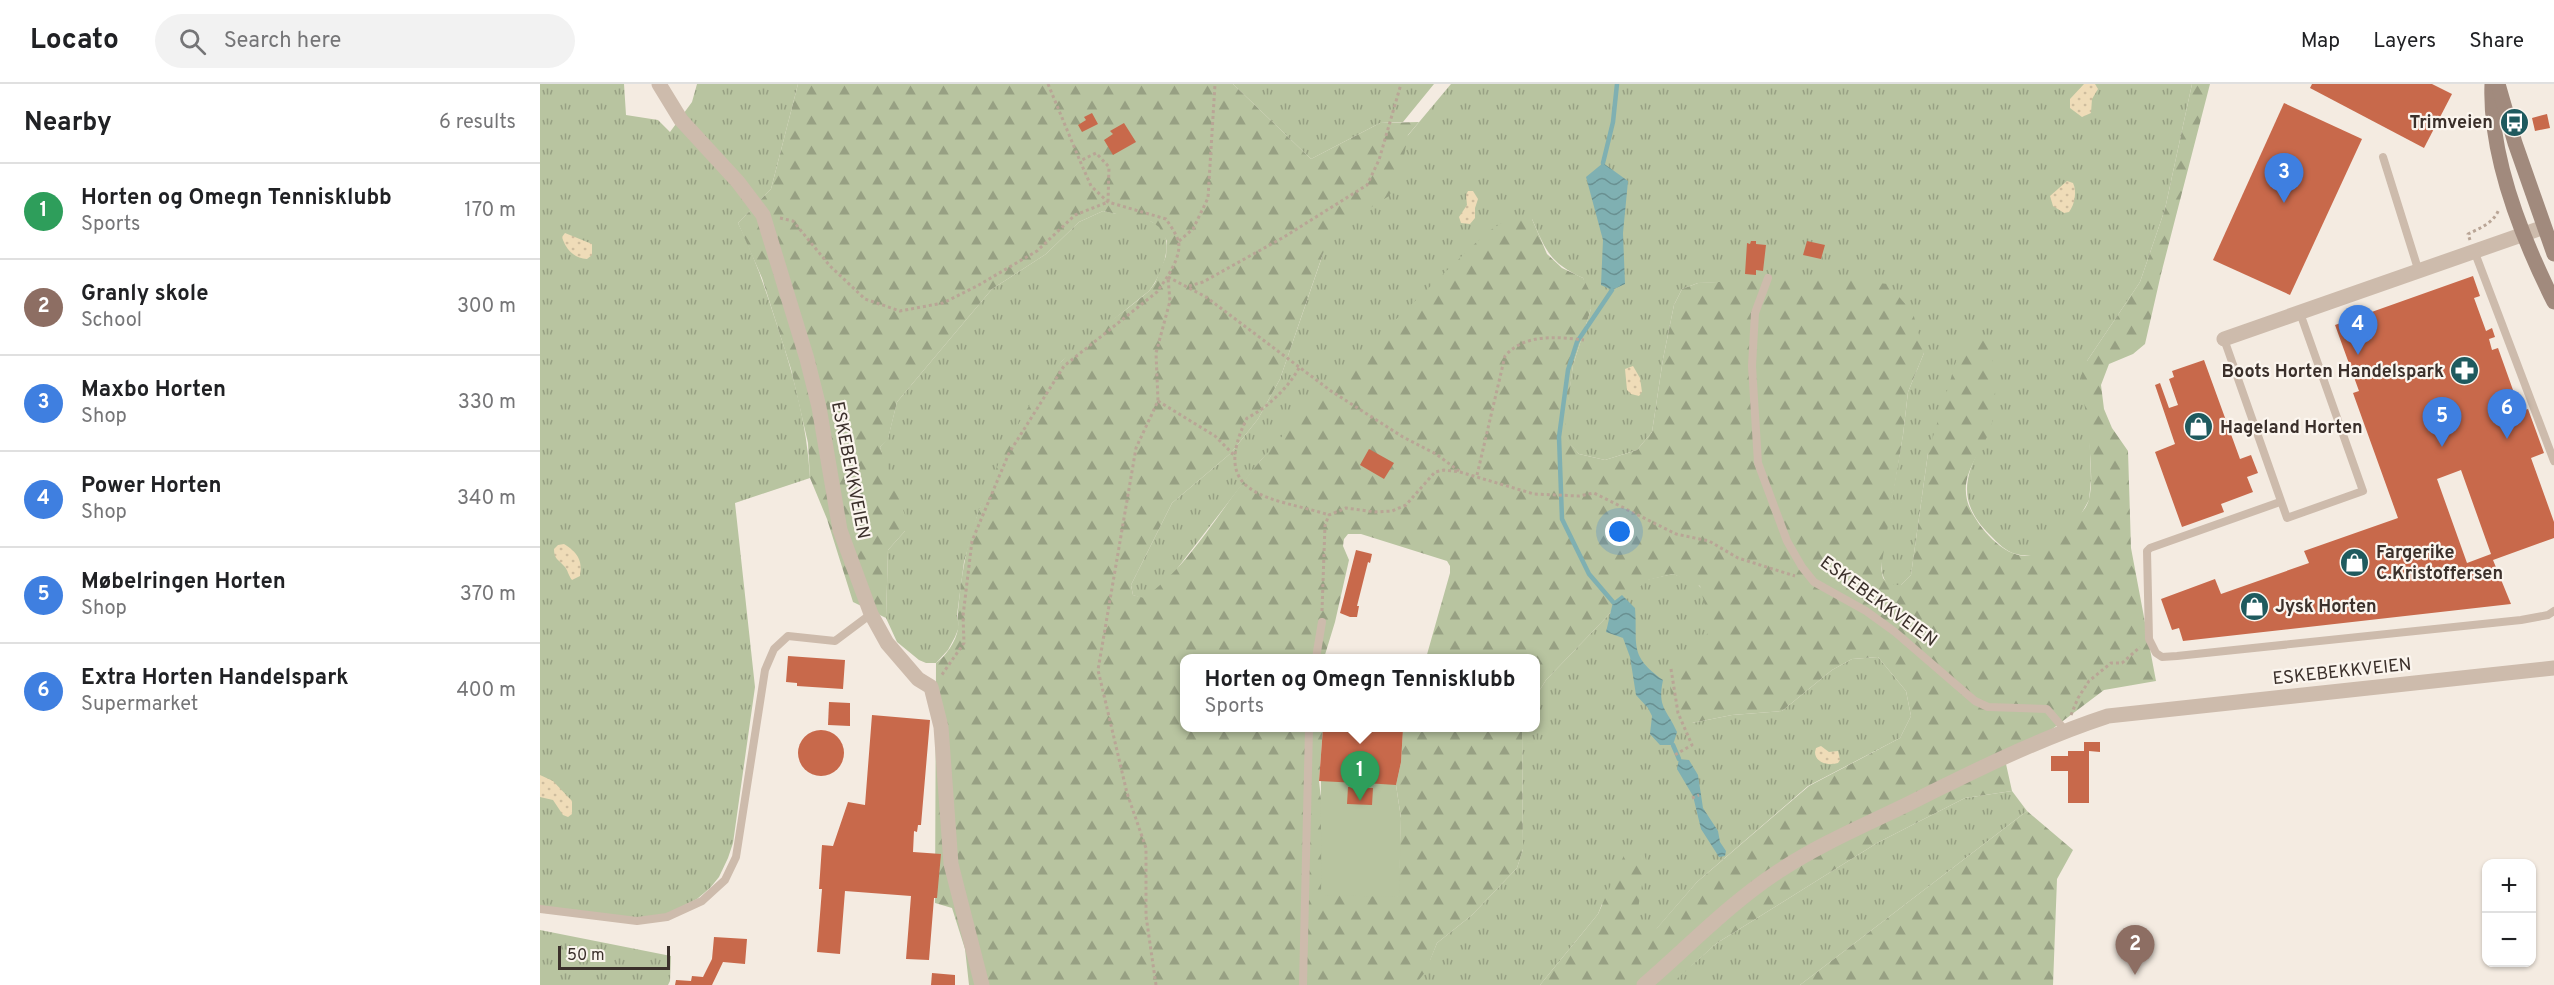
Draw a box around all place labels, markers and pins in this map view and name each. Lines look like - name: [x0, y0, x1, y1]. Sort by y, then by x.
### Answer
- bus stop icon: Trimveien: [2498, 106, 2530, 138]
- place label: Trimveien: [2410, 112, 2493, 135]
- pin: 3: [2264, 154, 2304, 203]
- pin: 4: [2338, 306, 2378, 355]
- pharmacy icon: Boots Horten Handelspark: [2449, 355, 2481, 387]
- place label: Boots Horten Handelspark: [2222, 361, 2444, 384]
- pin: 6: [2488, 390, 2526, 439]
- pin: 5: [2422, 398, 2462, 447]
- shop icon: Hageland Horten: [2183, 411, 2215, 443]
- place label: Hageland Horten: [2220, 417, 2363, 440]
- place label: Fargerike C.Kristoffersen: [2376, 542, 2503, 586]
- shop icon: Fargerike C.Kristoffersen: [2339, 546, 2371, 578]
- shop icon: Jysk Horten: [2238, 590, 2270, 622]
- place label: Jysk Horten: [2275, 596, 2377, 619]
- pin: 1: [1340, 752, 1380, 801]
- pin: 2: [2116, 926, 2154, 975]

